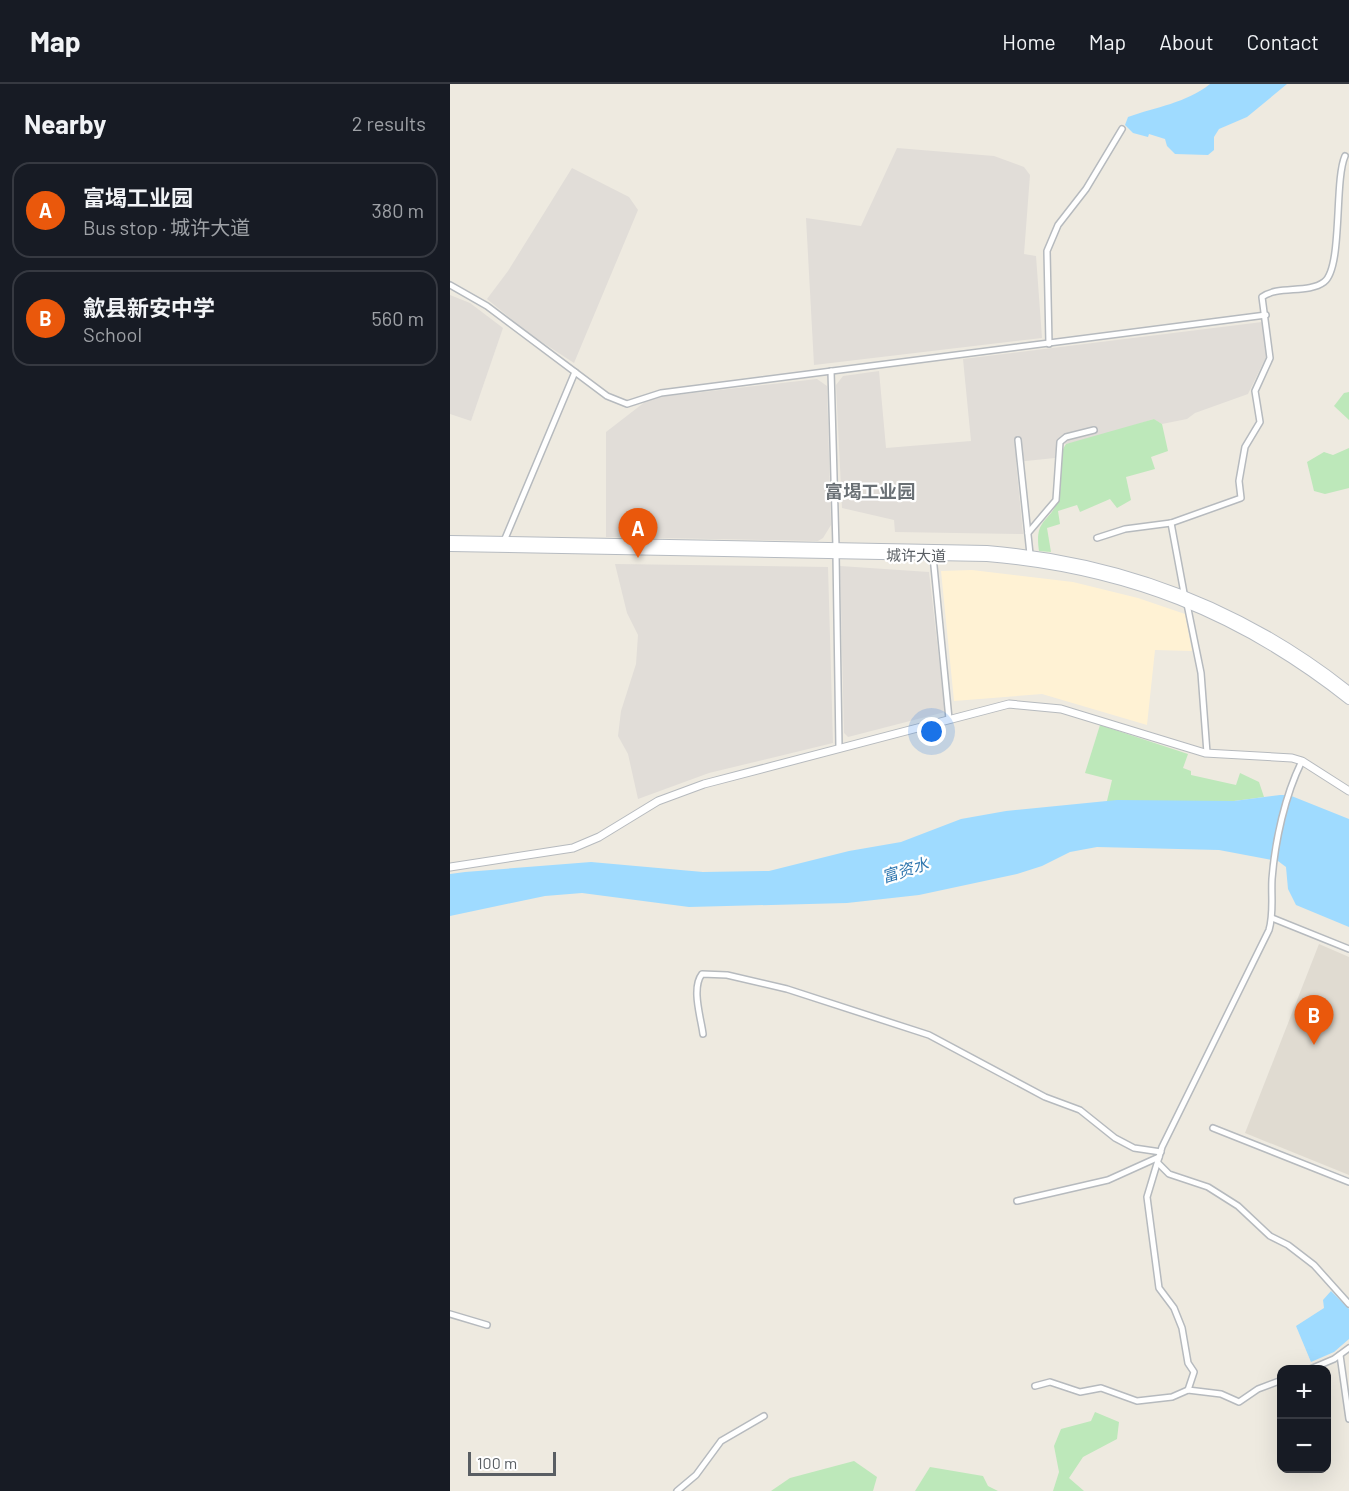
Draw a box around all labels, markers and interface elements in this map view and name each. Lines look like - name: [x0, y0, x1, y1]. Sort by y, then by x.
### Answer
- text: Map: [30, 24, 81, 58]
- text: Home: [1002, 29, 1056, 54]
- text: Map: [1089, 29, 1126, 54]
- text: About: [1159, 29, 1214, 54]
- text: Contact: [1247, 29, 1319, 54]
- text: Nearby: [24, 108, 106, 139]
- text: 2 results: [352, 111, 426, 135]
- text: 富堨工业园: [83, 184, 193, 210]
- text: A: [39, 198, 52, 222]
- text: 380 m: [371, 198, 424, 222]
- text: Bus stop · 城许大道: [83, 215, 250, 239]
- text: 歙县新安中学: [83, 294, 215, 320]
- text: B: [39, 306, 52, 330]
- text: 560 m: [372, 306, 424, 330]
- text: School: [83, 322, 142, 346]
- district label: 富堨工业园: [825, 480, 915, 502]
- pin: A: [618, 508, 657, 558]
- street label: 城许大道: [886, 545, 946, 565]
- your location: [917, 717, 946, 746]
- water label: 富资水: [879, 853, 932, 886]
- pin: B: [1294, 996, 1334, 1045]
- map controls: [1277, 1365, 1331, 1473]
- button: +: [1277, 1365, 1331, 1419]
- button: −: [1277, 1419, 1331, 1473]
- scale bar: [468, 1449, 556, 1476]
- text: 100 m: [477, 1453, 517, 1472]

